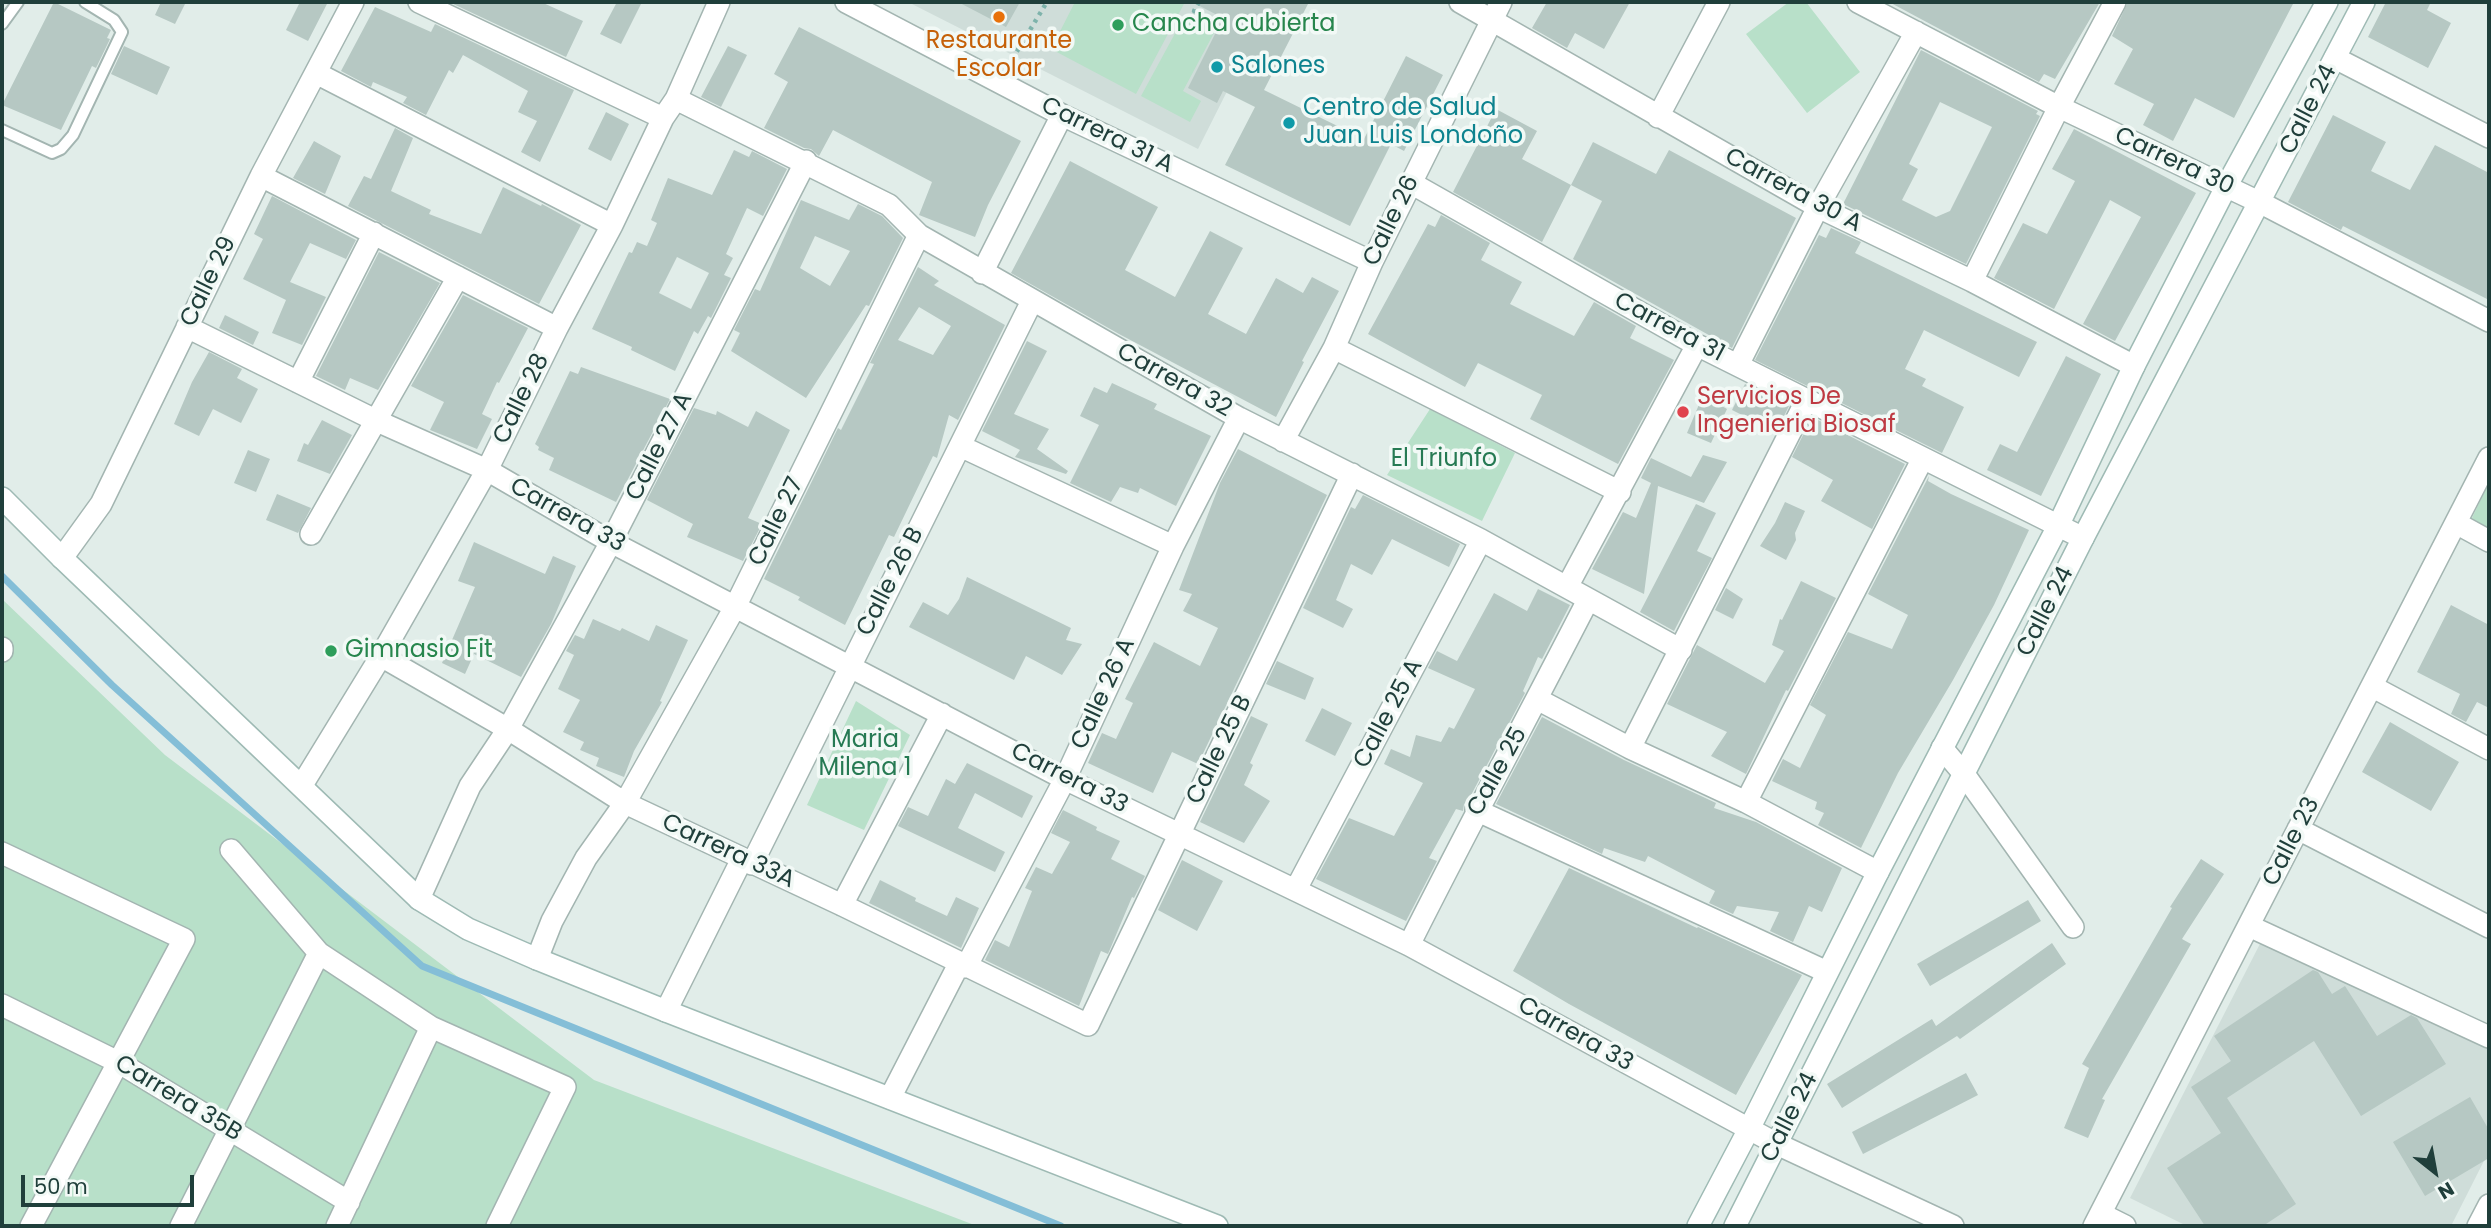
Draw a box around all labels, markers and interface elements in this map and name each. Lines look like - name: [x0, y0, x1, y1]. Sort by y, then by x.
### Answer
- marker: Restaurante Escolar: [991, 9, 1007, 25]
- place label: Cancha cubierta: [1132, 11, 1336, 39]
- marker: Cancha cubierta: [1110, 17, 1126, 33]
- place label: Restaurante Escolar: [926, 28, 1072, 84]
- place label: Salones: [1231, 53, 1325, 81]
- marker: Salones: [1209, 59, 1225, 75]
- street label: Calle 24: [2274, 60, 2344, 160]
- street label: Carrera 31 A: [1036, 92, 1178, 180]
- place label: Centro de Salud Juan Luis Londoño: [1303, 95, 1523, 151]
- marker: Centro de Salud Juan Luis Londoño: [1281, 115, 1297, 131]
- street label: Carrera 30: [2110, 122, 2238, 202]
- street label: Carrera 30 A: [1720, 143, 1866, 239]
- street label: Calle 26: [1358, 171, 1426, 271]
- street label: Calle 29: [175, 232, 243, 332]
- street label: Carrera 31: [1609, 287, 1729, 369]
- street label: Carrera 32: [1111, 338, 1237, 424]
- street label: Calle 28: [488, 349, 556, 449]
- place label: Servicios De Ingenieria Biosaf: [1697, 384, 1896, 440]
- street label: Calle 27 A: [621, 388, 699, 506]
- marker: Servicios De Ingenieria Biosaf: [1675, 404, 1691, 420]
- park label: El Triunfo: [1391, 446, 1497, 474]
- street label: Carrera 33: [504, 473, 630, 559]
- street label: Calle 27: [743, 473, 811, 571]
- street label: Calle 26 B: [851, 523, 931, 641]
- street label: Calle 24: [2011, 562, 2081, 662]
- street label: Calle 26 A: [1066, 634, 1142, 754]
- place label: Gimnasio Fit: [345, 637, 493, 665]
- marker: Gimnasio Fit: [323, 643, 339, 659]
- street label: Calle 25 A: [1348, 655, 1430, 773]
- street label: Calle 25 B: [1181, 691, 1259, 809]
- street label: Calle 25: [1462, 723, 1534, 821]
- park label: Maria Milena 1: [818, 727, 912, 783]
- street label: Carrera 33: [1006, 737, 1132, 821]
- street label: Calle 23: [2257, 793, 2327, 891]
- street label: Carrera 33A: [657, 809, 799, 895]
- street label: Carrera 33: [1512, 992, 1638, 1078]
- street label: Carrera 35B: [109, 1050, 247, 1148]
- street label: Calle 24: [1755, 1068, 1825, 1168]
- north arrow: [2400, 1137, 2470, 1207]
- scale bar: [24, 1162, 198, 1206]
- text: 50 m: [34, 1172, 88, 1201]
- text: N: [2433, 1175, 2459, 1206]

